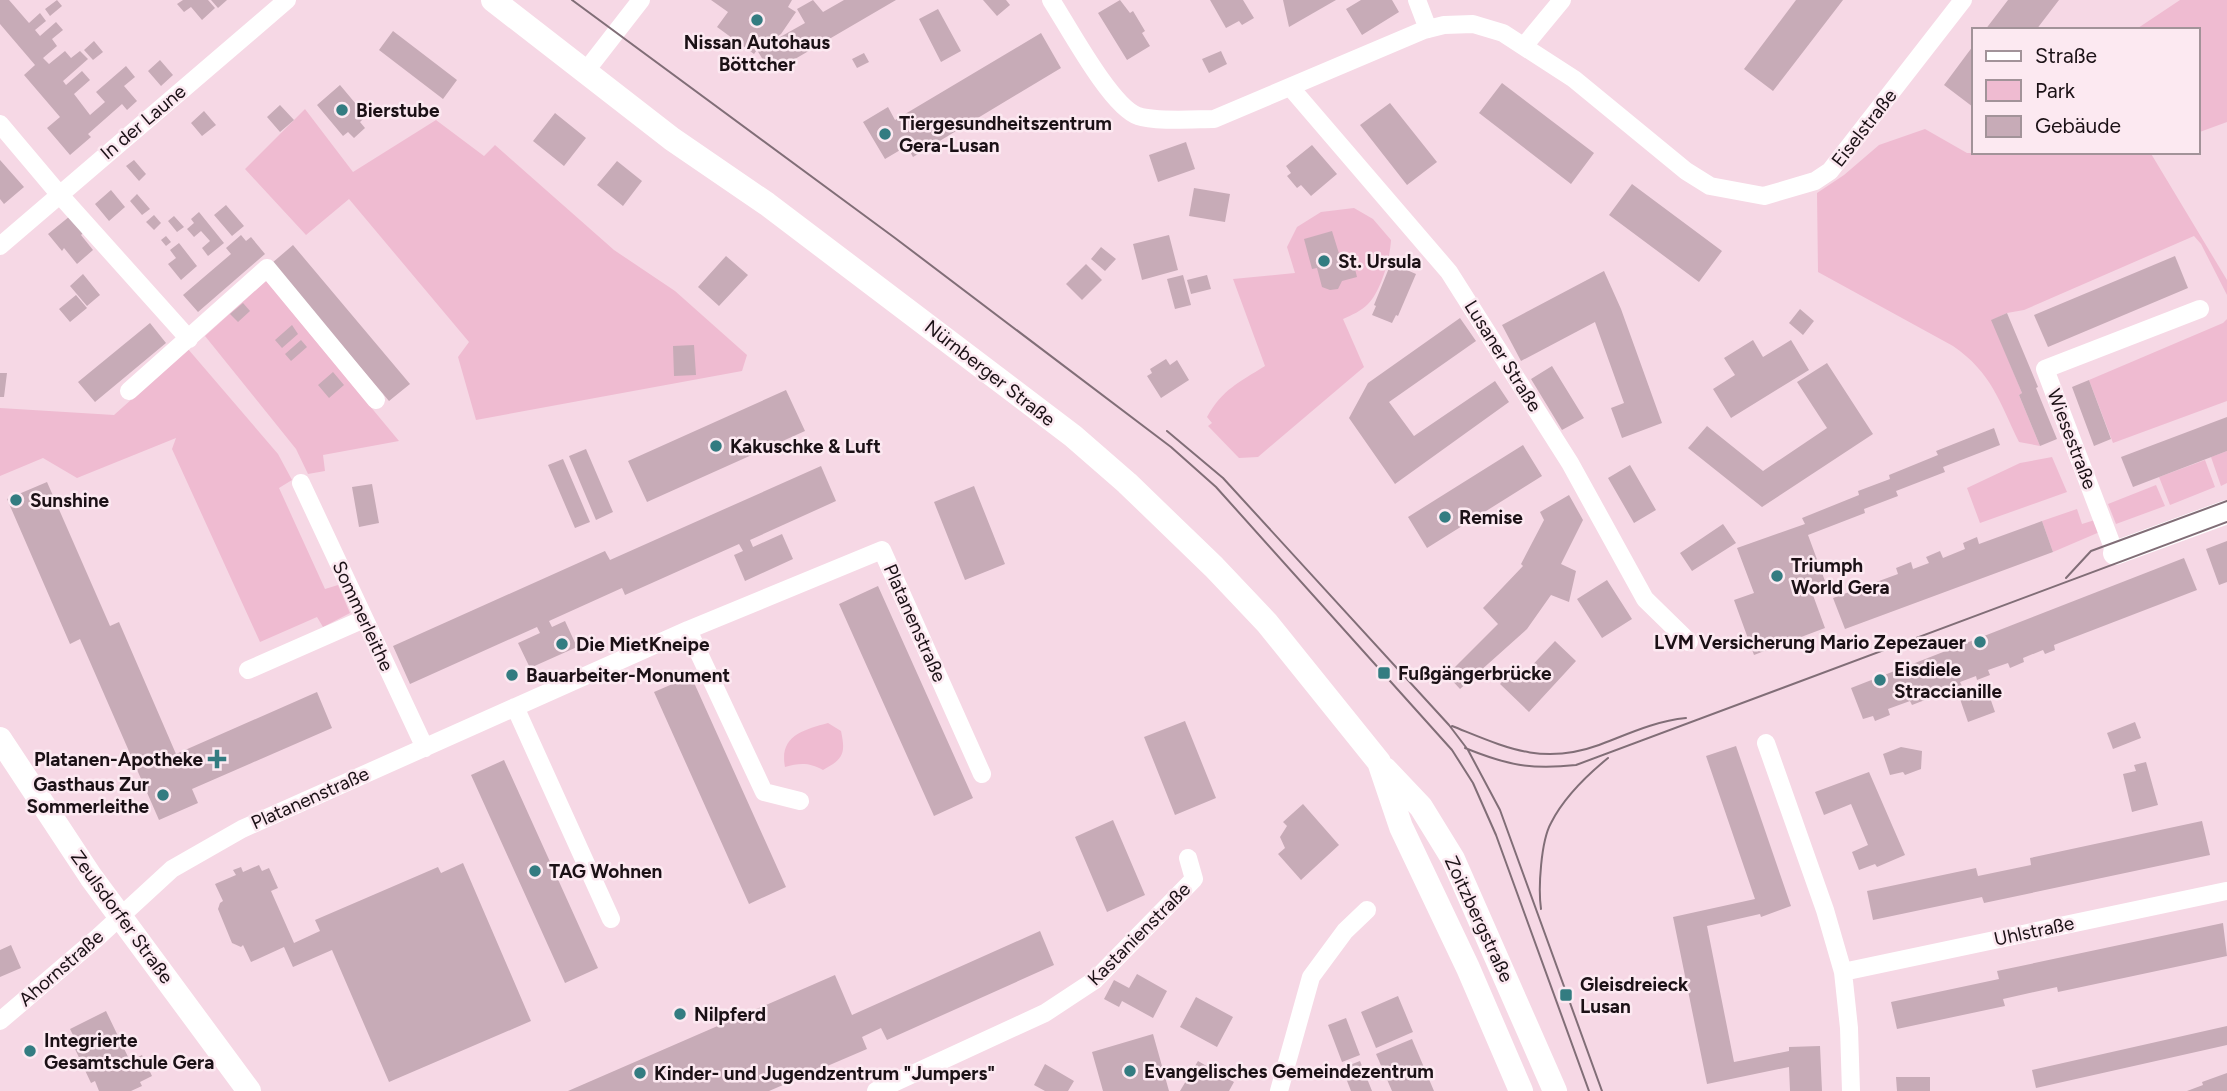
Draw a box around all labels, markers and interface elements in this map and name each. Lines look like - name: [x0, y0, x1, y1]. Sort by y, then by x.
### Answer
- marker: Nissan Autohaus Böttcher: [749, 12, 765, 28]
- legend: [1972, 28, 2199, 154]
- place label: Nissan Autohaus Böttcher: [684, 31, 830, 76]
- text: Straße: [2035, 43, 2097, 68]
- text: Park: [2035, 78, 2076, 103]
- street label: In der Laune: [96, 80, 190, 164]
- street label: Eiselstraße: [1827, 85, 1901, 171]
- place label: Bierstube: [356, 99, 440, 122]
- marker: Bierstube: [334, 102, 350, 118]
- place label: Tiergesundheitszentrum Gera-Lusan: [899, 112, 1112, 157]
- text: Gebäude: [2035, 113, 2121, 138]
- marker: Tiergesundheitszentrum Gera-Lusan: [877, 126, 893, 142]
- place label: St. Ursula: [1338, 250, 1421, 273]
- marker: St. Ursula: [1316, 253, 1332, 269]
- street label: Lusaner Straße: [1460, 296, 1546, 416]
- street label: Nürnberger Straße: [920, 315, 1060, 431]
- street label: Wiesestraße: [2042, 386, 2102, 492]
- place label: Kakuschke & Luft: [730, 435, 881, 458]
- marker: Kakuschke & Luft: [708, 438, 724, 454]
- place label: Sunshine: [30, 489, 110, 512]
- marker: Sunshine: [8, 492, 24, 508]
- place label: Remise: [1459, 506, 1523, 529]
- marker: Remise: [1437, 509, 1453, 525]
- place label: Triumph World Gera: [1791, 554, 1890, 599]
- street label: Sommerleithe: [327, 557, 399, 675]
- street label: Platanenstraße: [879, 561, 951, 685]
- marker: Triumph World Gera: [1769, 568, 1785, 584]
- place label: LVM Versicherung Mario Zepezauer: [1654, 631, 1966, 654]
- place label: Die MietKneipe: [576, 633, 710, 656]
- marker: LVM Versicherung Mario Zepezauer: [1972, 634, 1988, 650]
- marker: Die MietKneipe: [554, 636, 570, 652]
- place label: Eisdiele Straccianille: [1894, 658, 2002, 703]
- place label: Fußgängerbrücke: [1398, 662, 1552, 685]
- place label: Bauarbeiter-Monument: [526, 664, 730, 687]
- marker: Fußgängerbrücke: [1376, 665, 1392, 681]
- marker: Bauarbeiter-Monument: [504, 667, 520, 683]
- marker: Eisdiele Straccianille: [1872, 672, 1888, 688]
- place label: Platanen-Apotheke: [34, 748, 203, 771]
- marker: Platanen-Apotheke: [209, 751, 225, 767]
- street label: Platanenstraße: [248, 762, 372, 834]
- place label: Gasthaus Zur Sommerleithe: [26, 773, 149, 818]
- marker: Gasthaus Zur Sommerleithe: [155, 787, 171, 803]
- street label: Zeulsdorfer Straße: [66, 846, 178, 988]
- street label: Zoitzbergstraße: [1440, 852, 1518, 986]
- place label: TAG Wohnen: [549, 860, 662, 883]
- marker: TAG Wohnen: [527, 863, 543, 879]
- street label: Kastanienstraße: [1083, 878, 1195, 990]
- street label: Uhlstraße: [1992, 911, 2076, 951]
- street label: Ahornstraße: [14, 925, 108, 1011]
- place label: Gleisdreieck Lusan: [1580, 973, 1689, 1018]
- marker: Gleisdreieck Lusan: [1558, 987, 1574, 1003]
- place label: Nilpferd: [694, 1003, 766, 1026]
- marker: Nilpferd: [672, 1006, 688, 1022]
- place label: Integrierte Gesamtschule Gera: [44, 1029, 214, 1074]
- marker: Integrierte Gesamtschule Gera: [22, 1043, 38, 1059]
- place label: Evangelisches Gemeindezentrum: [1144, 1060, 1434, 1083]
- place label: Kinder- und Jugendzentrum "Jumpers": [654, 1062, 995, 1085]
- marker: Evangelisches Gemeindezentrum: [1122, 1063, 1138, 1079]
- marker: Kinder- und Jugendzentrum "Jumpers": [632, 1065, 648, 1081]

